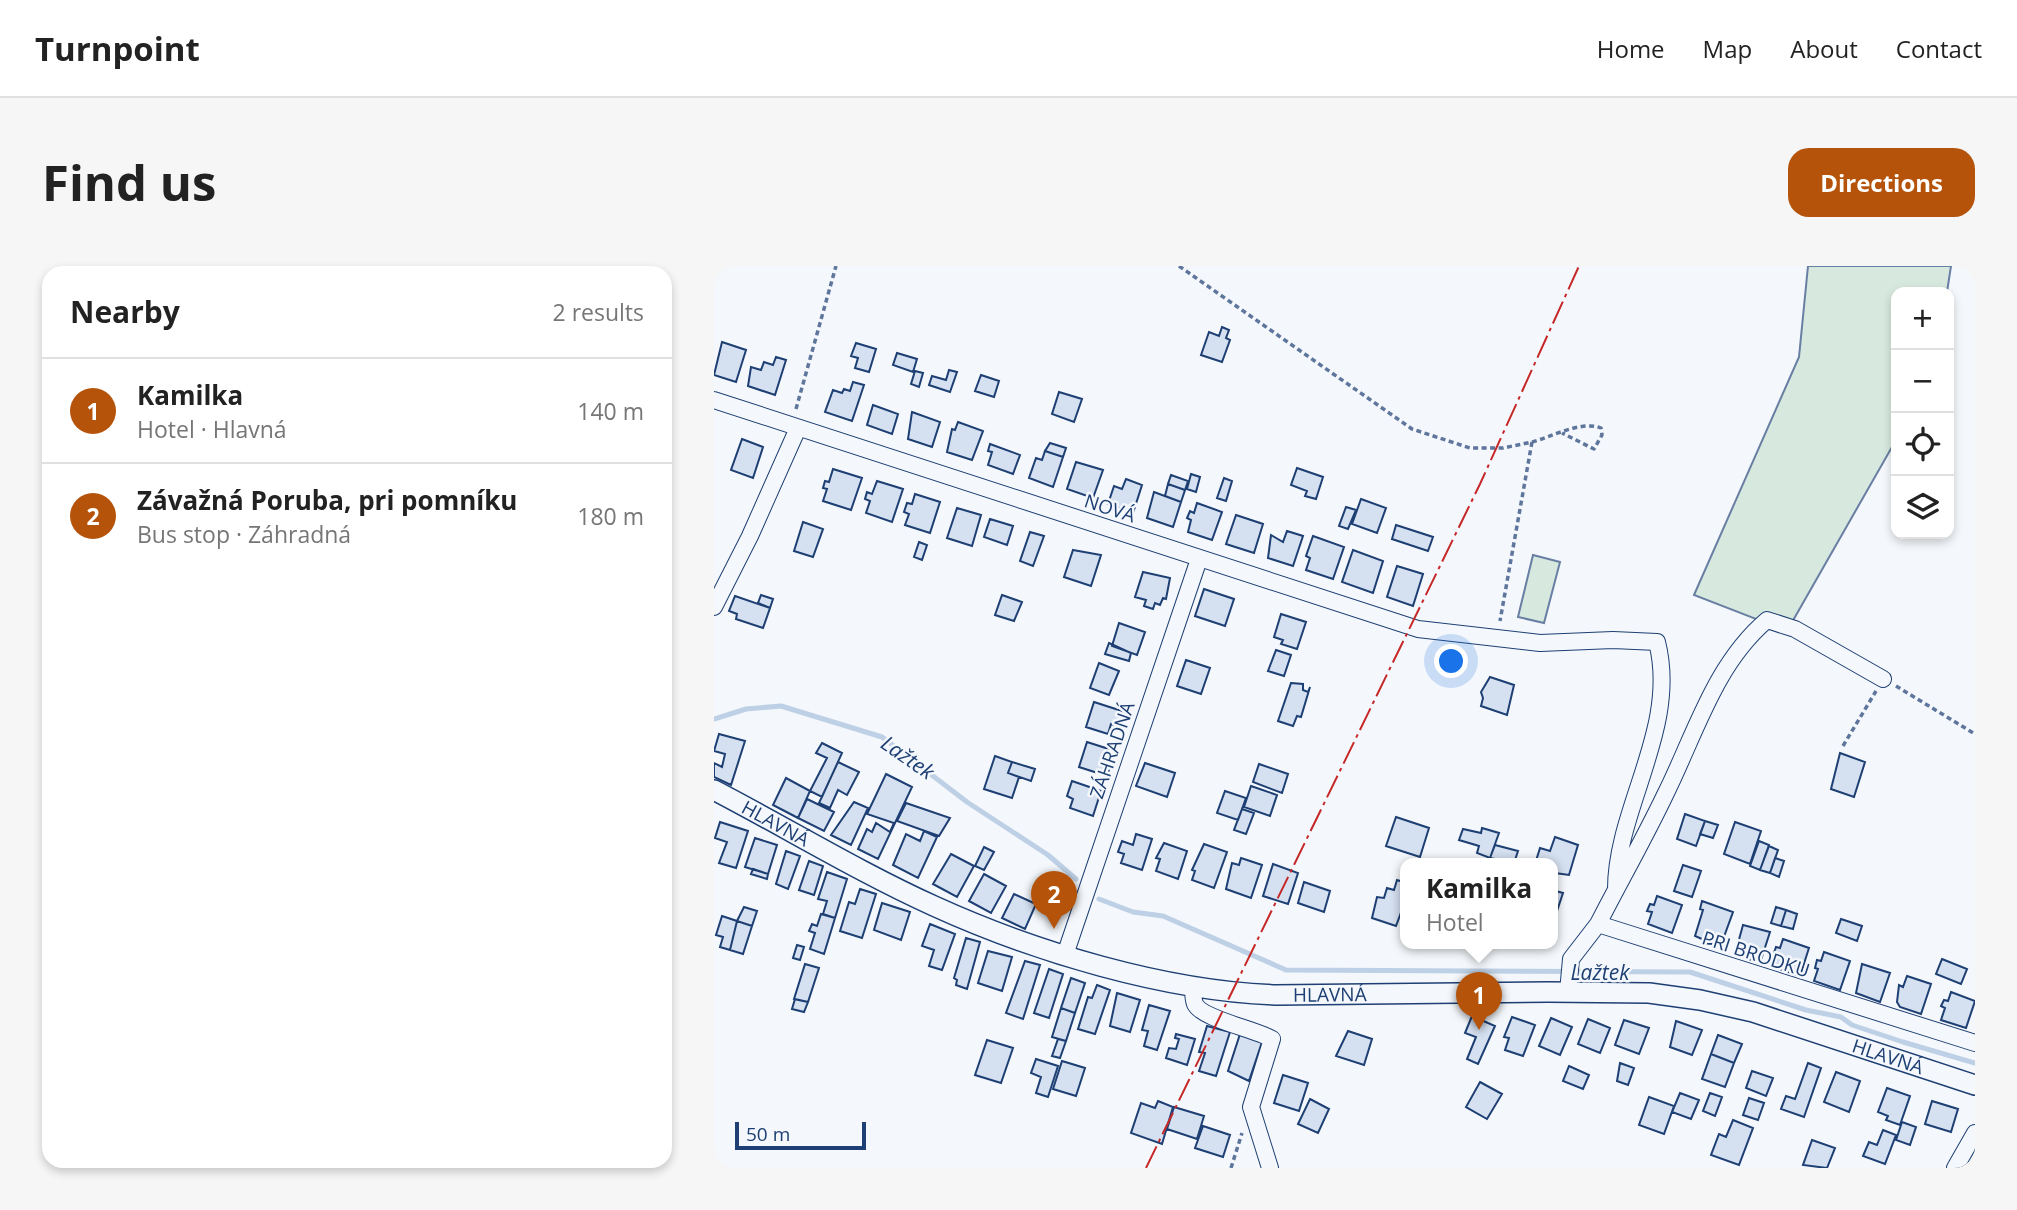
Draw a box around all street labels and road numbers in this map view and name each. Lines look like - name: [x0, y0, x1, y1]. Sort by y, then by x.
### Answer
- street label: NOVÁ: [1081, 488, 1139, 528]
- street label: ZÁHRADNÁ: [1083, 698, 1141, 802]
- street label: HLAVNÁ: [737, 794, 814, 852]
- street label: PRI BRODKU: [1699, 924, 1813, 984]
- street label: HLAVNÁ: [1293, 981, 1367, 1008]
- street label: HLAVNÁ: [1849, 1033, 1927, 1080]

